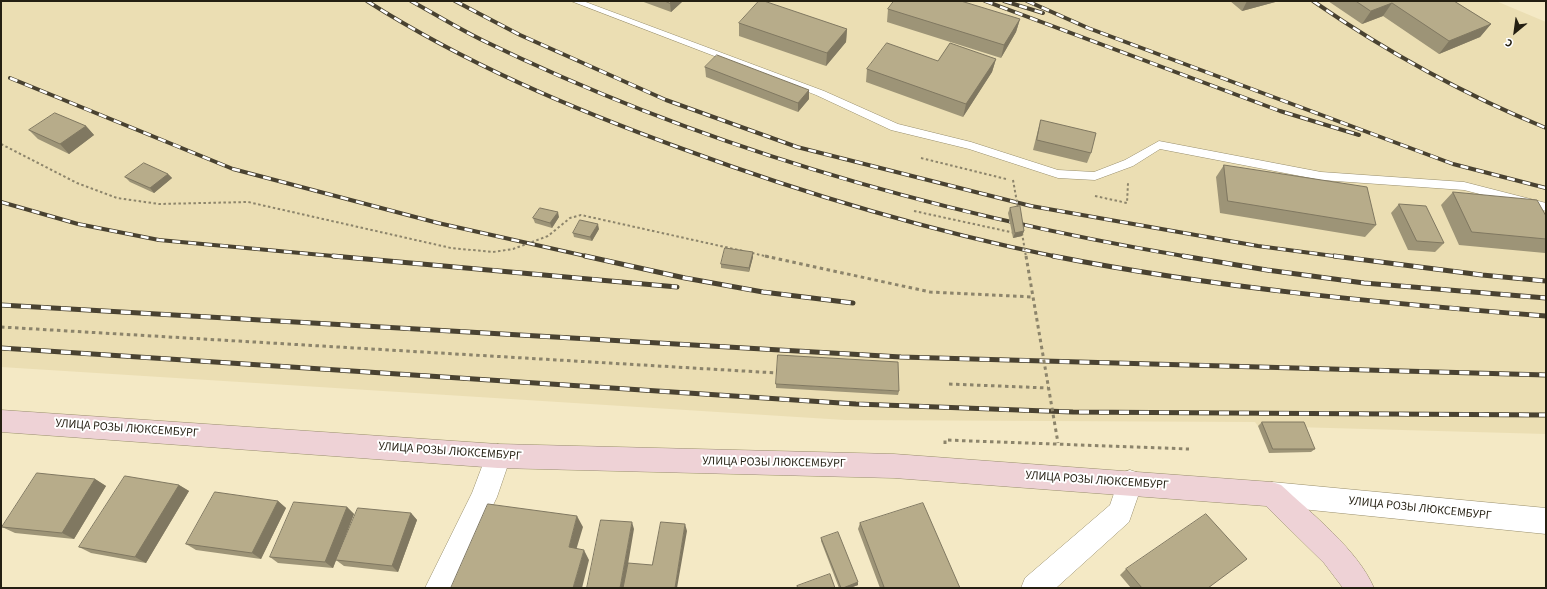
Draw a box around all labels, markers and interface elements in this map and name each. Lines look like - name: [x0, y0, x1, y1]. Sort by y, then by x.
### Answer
- north arrow: [1495, 12, 1535, 52]
- text: С: [1503, 35, 1515, 51]
- street label: УЛИЦА РОЗЫ ЛЮКСЕМБУРГ: [55, 417, 199, 441]
- street label: УЛИЦА РОЗЫ ЛЮКСЕМБУРГ: [378, 440, 522, 464]
- street label: УЛИЦА РОЗЫ ЛЮКСЕМБУРГ: [702, 455, 846, 471]
- street label: УЛИЦА РОЗЫ ЛЮКСЕМБУРГ: [1025, 469, 1169, 493]
- street label: УЛИЦА РОЗЫ ЛЮКСЕМБУРГ: [1348, 494, 1492, 524]

